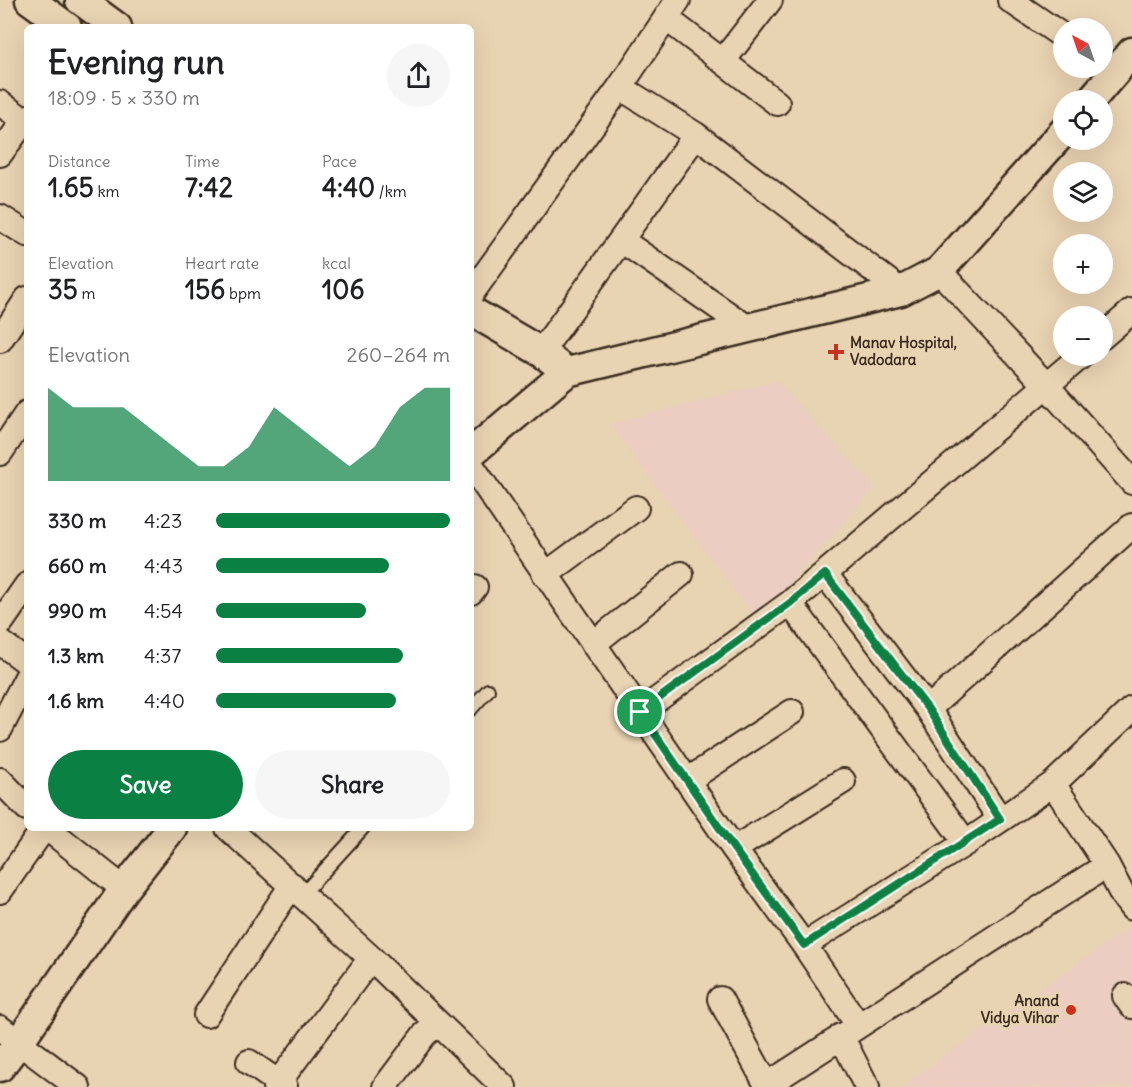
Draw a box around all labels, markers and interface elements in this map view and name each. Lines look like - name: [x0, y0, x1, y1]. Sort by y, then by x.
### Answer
- north arrow: [1053, 18, 1113, 78]
- map controls: [1053, 18, 1113, 366]
- text: Evening run: [48, 41, 224, 83]
- button: share: [387, 44, 450, 107]
- text: 18:09 · 5 × 330 m: [48, 85, 200, 110]
- button: locate: [1053, 90, 1113, 150]
- text: Distance: [48, 151, 110, 171]
- text: Time: [185, 151, 220, 171]
- text: Pace: [322, 151, 357, 171]
- button: layers: [1053, 162, 1113, 222]
- text: 1.65: [48, 171, 94, 204]
- text: 7:42: [185, 171, 233, 204]
- text: 4:40: [322, 171, 375, 204]
- text: km: [94, 181, 120, 201]
- text: /km: [375, 181, 407, 201]
- button: +: [1053, 234, 1113, 294]
- text: Elevation: [48, 253, 114, 273]
- text: Heart rate: [185, 253, 259, 273]
- text: kcal: [322, 253, 351, 273]
- text: 35: [48, 273, 78, 306]
- text: 156: [185, 273, 225, 306]
- text: 106: [322, 273, 364, 306]
- text: m: [78, 283, 96, 303]
- text: bpm: [225, 283, 261, 303]
- button: −: [1053, 306, 1113, 366]
- place label: Manav Hospital, Vadodara: [850, 333, 957, 369]
- text: Elevation: [48, 342, 130, 367]
- text: 260–264 m: [347, 342, 450, 367]
- marker: Manav Hospital, Vadodara: [827, 343, 845, 361]
- text: 330 m: [48, 508, 106, 533]
- text: 4:23: [144, 508, 182, 533]
- text: 660 m: [48, 553, 107, 578]
- text: 4:43: [144, 553, 183, 578]
- text: 990 m: [48, 598, 106, 623]
- text: 4:54: [144, 598, 183, 623]
- text: 1.3 km: [48, 643, 104, 668]
- text: 4:37: [144, 643, 181, 668]
- pin: [614, 686, 665, 737]
- text: 1.6 km: [48, 688, 104, 713]
- text: 4:40: [144, 688, 185, 713]
- icon: arrive: [623, 695, 656, 728]
- button: Save: [48, 750, 243, 819]
- button: Share: [255, 750, 450, 819]
- place label: Anand Vidya Vihar: [981, 991, 1060, 1028]
- marker: Anand Vidya Vihar: [1064, 1003, 1078, 1017]

